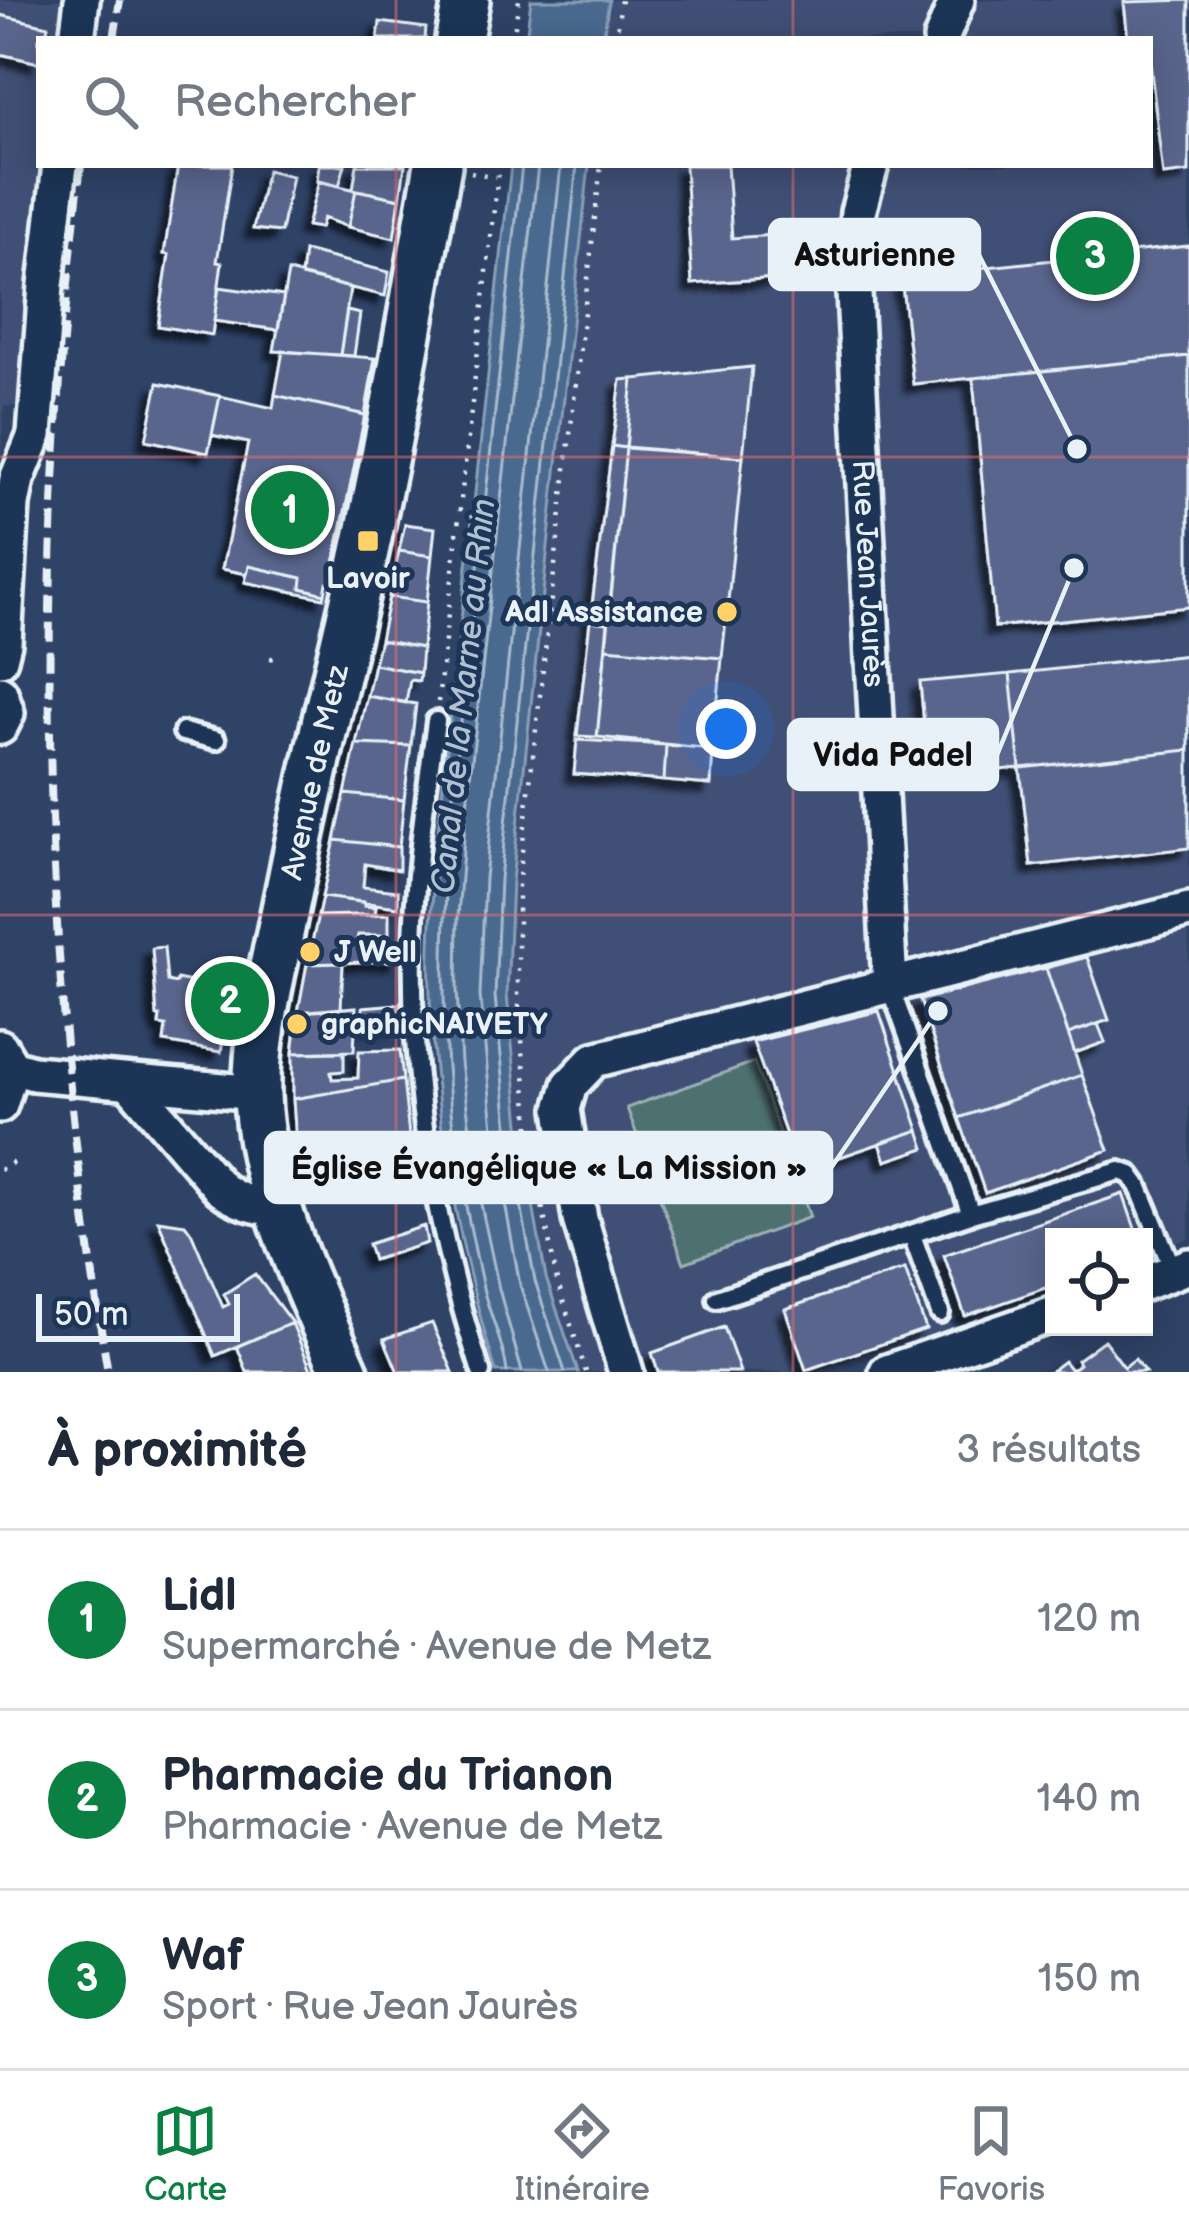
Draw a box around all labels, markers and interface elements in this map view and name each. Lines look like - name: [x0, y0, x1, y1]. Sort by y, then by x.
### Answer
- search box: [36, 36, 1153, 168]
- icon: search: [78, 69, 144, 135]
- text: Rechercher: [174, 75, 415, 130]
- pin: 3: [1056, 211, 1134, 301]
- callout: Asturienne: [770, 220, 979, 289]
- text: Asturienne: [794, 236, 955, 276]
- street label: Rue Jean Jaurès: [844, 459, 891, 688]
- pin: 1: [251, 465, 329, 555]
- water label: Canal de la Marne au Rhin: [423, 497, 505, 896]
- marker: Lavoir: [355, 528, 381, 554]
- place label: Lavoir: [326, 561, 411, 597]
- place label: Adl Assistance: [504, 595, 703, 631]
- marker: Adl Assistance: [714, 599, 740, 625]
- street label: Avenue de Metz: [274, 661, 357, 883]
- your location: [696, 699, 756, 759]
- callout: Vida Padel: [789, 720, 997, 789]
- text: Vida Padel: [813, 736, 973, 776]
- place label: J Well: [334, 935, 417, 971]
- marker: J Well: [297, 939, 323, 965]
- pin: 2: [191, 956, 269, 1046]
- place label: graphicNAIVETY: [321, 1007, 548, 1043]
- marker: graphicNAIVETY: [284, 1011, 310, 1037]
- callout: Église Évangélique « La Mission »: [266, 1133, 831, 1202]
- text: Église Évangélique « La Mission »: [290, 1146, 808, 1189]
- map controls: [1045, 1228, 1153, 1336]
- button: locate: [1045, 1228, 1153, 1336]
- scale bar: [36, 1288, 240, 1341]
- text: 50 m: [54, 1295, 129, 1335]
- text: À proximité: [48, 1420, 307, 1481]
- text: 3 résultats: [956, 1427, 1141, 1474]
- text: Lidl: [162, 1569, 237, 1624]
- text: 1: [79, 1596, 95, 1643]
- text: 120 m: [1037, 1596, 1141, 1643]
- text: Supermarché · Avenue de Metz: [162, 1624, 711, 1671]
- text: Pharmacie du Trianon: [162, 1749, 613, 1804]
- text: 2: [75, 1776, 99, 1823]
- text: 140 m: [1036, 1776, 1141, 1823]
- text: Pharmacie · Avenue de Metz: [162, 1804, 662, 1851]
- text: Waf: [162, 1929, 244, 1984]
- text: 3: [76, 1956, 98, 2003]
- text: 150 m: [1038, 1956, 1141, 2003]
- text: Sport · Rue Jean Jaurès: [162, 1984, 578, 2031]
- tab: Carte: [144, 2098, 227, 2210]
- tab: Itinéraire: [515, 2098, 650, 2210]
- tab: Favoris: [938, 2098, 1045, 2210]

